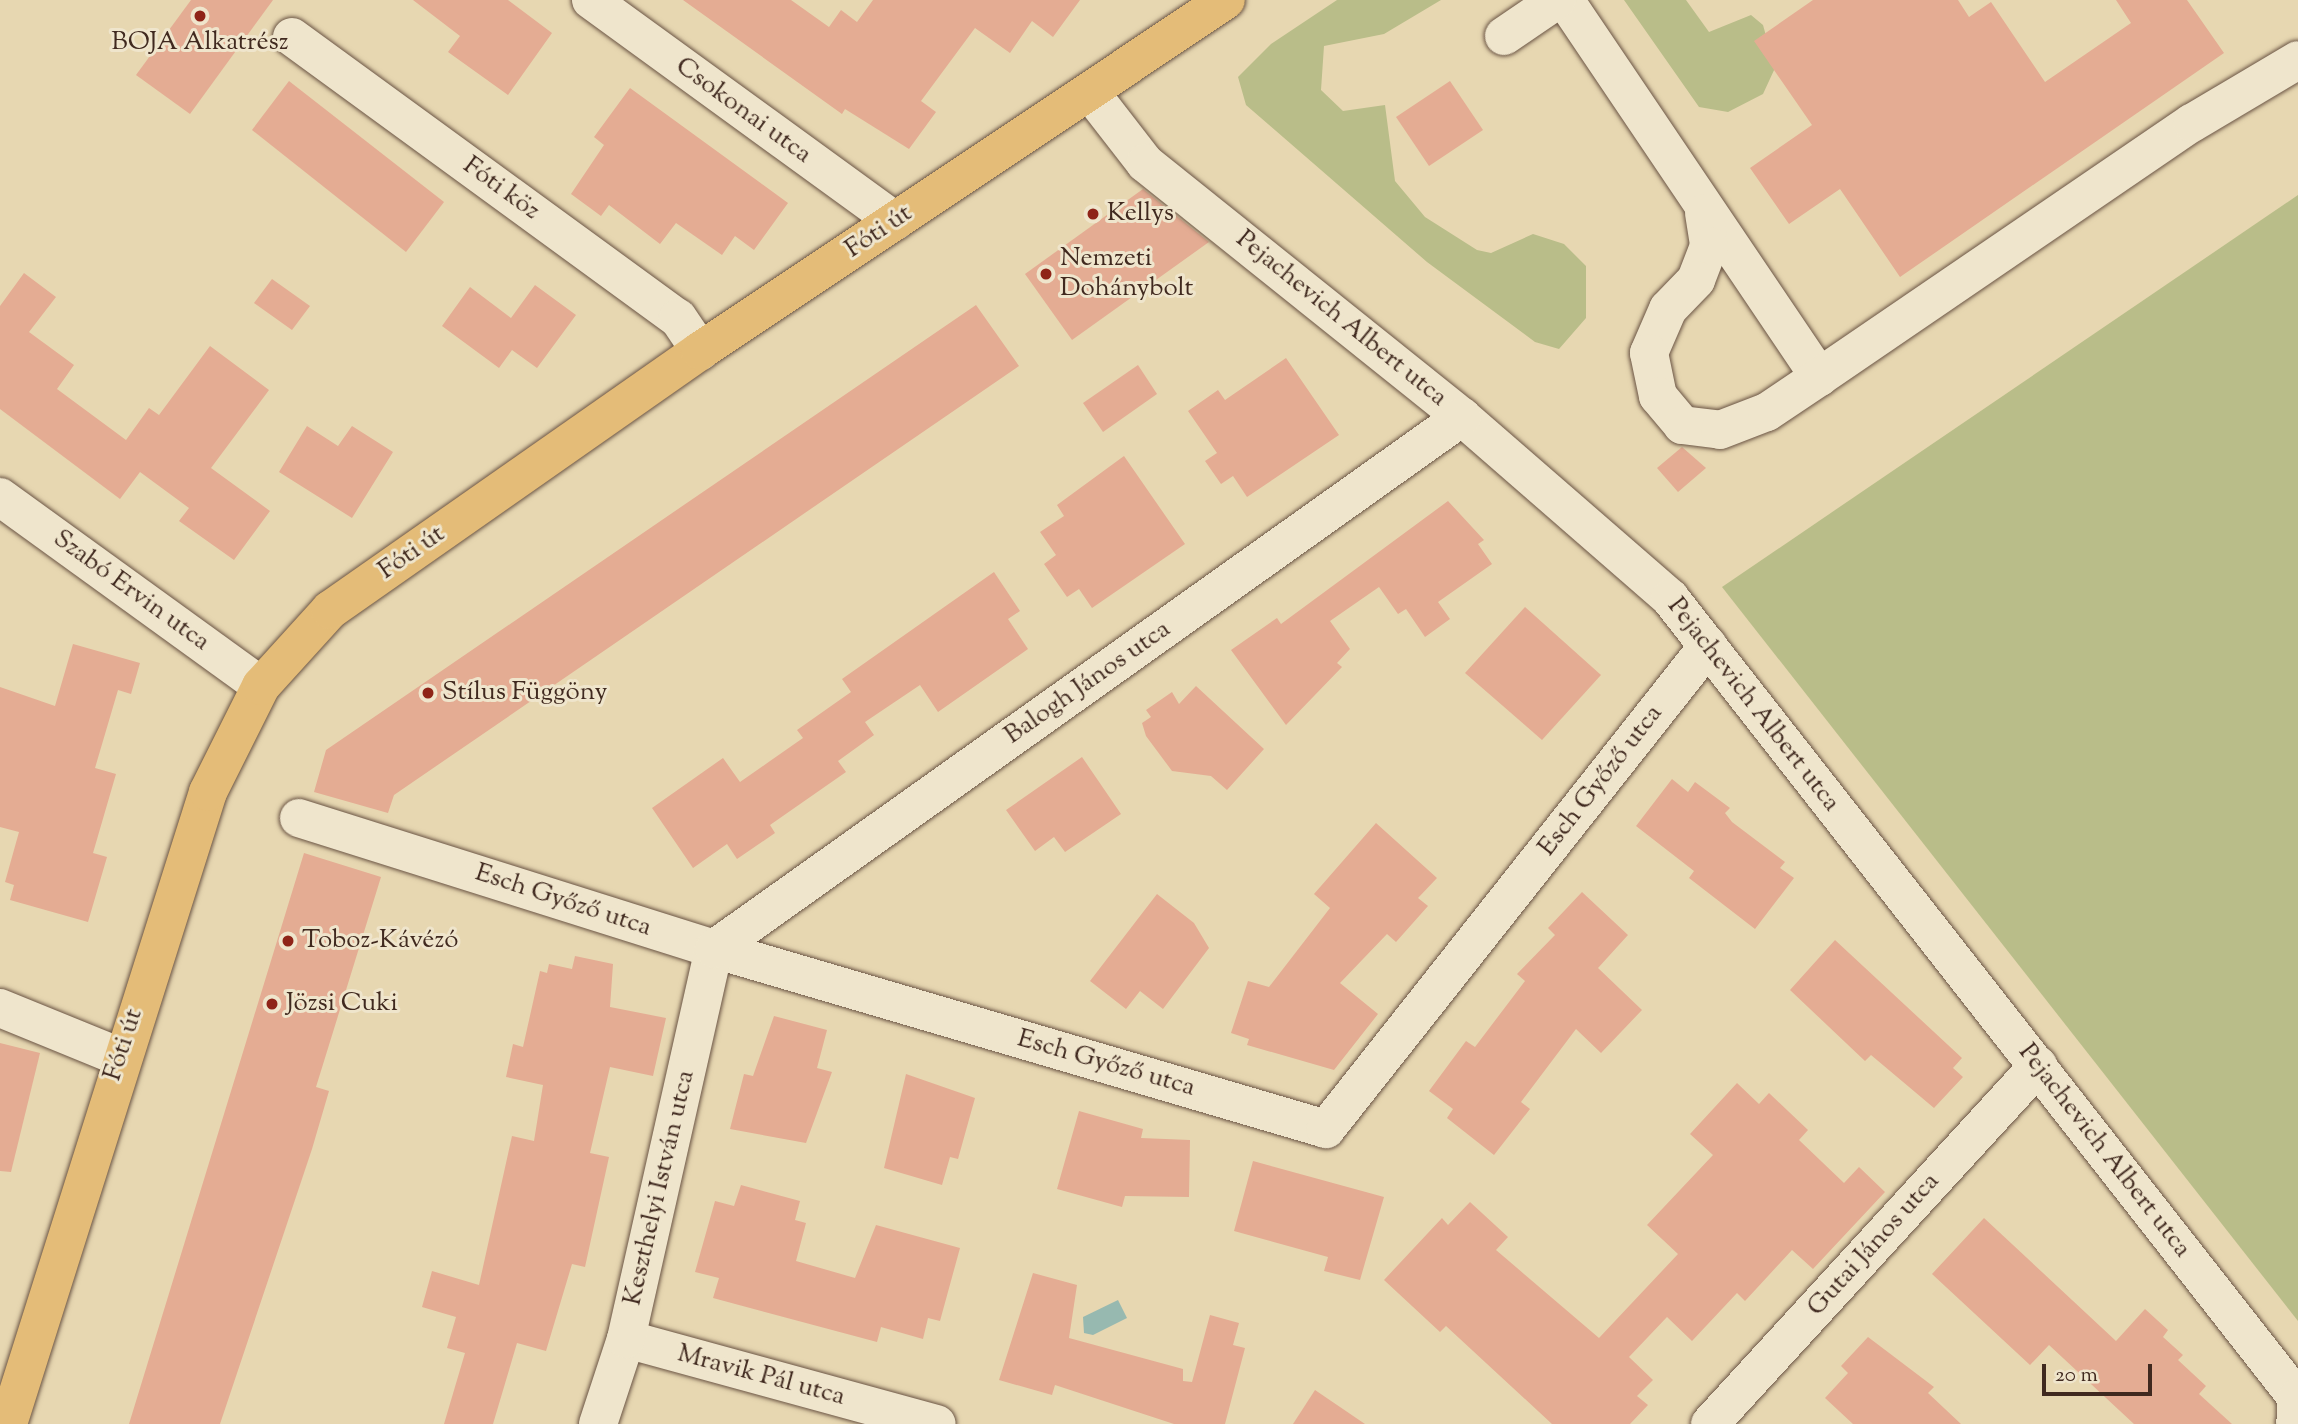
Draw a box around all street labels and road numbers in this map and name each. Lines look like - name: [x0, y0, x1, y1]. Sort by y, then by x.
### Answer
- street label: Csokonai utca: [669, 51, 817, 171]
- street label: Fóti köz: [456, 151, 546, 227]
- street label: Fóti út: [840, 198, 918, 266]
- street label: Pejachevich Albert utca: [1229, 224, 1453, 414]
- street label: Fóti út: [373, 519, 451, 587]
- street label: Szabó Ervin utca: [47, 524, 215, 658]
- street label: Pejachevich Albert utca: [1660, 592, 1846, 818]
- street label: Balogh János utca: [999, 614, 1177, 752]
- street label: Esch Győző utca: [1532, 699, 1670, 863]
- street label: Esch Győző utca: [471, 858, 655, 944]
- street label: Fóti út: [98, 1005, 150, 1085]
- street label: Esch Győző utca: [1014, 1024, 1198, 1104]
- street label: Pejachevich Albert utca: [2011, 1038, 2197, 1264]
- street label: Keszthelyi István utca: [618, 1067, 702, 1309]
- street label: Gutai János utca: [1801, 1167, 1947, 1323]
- street label: Mravik Pál utca: [674, 1339, 848, 1413]

